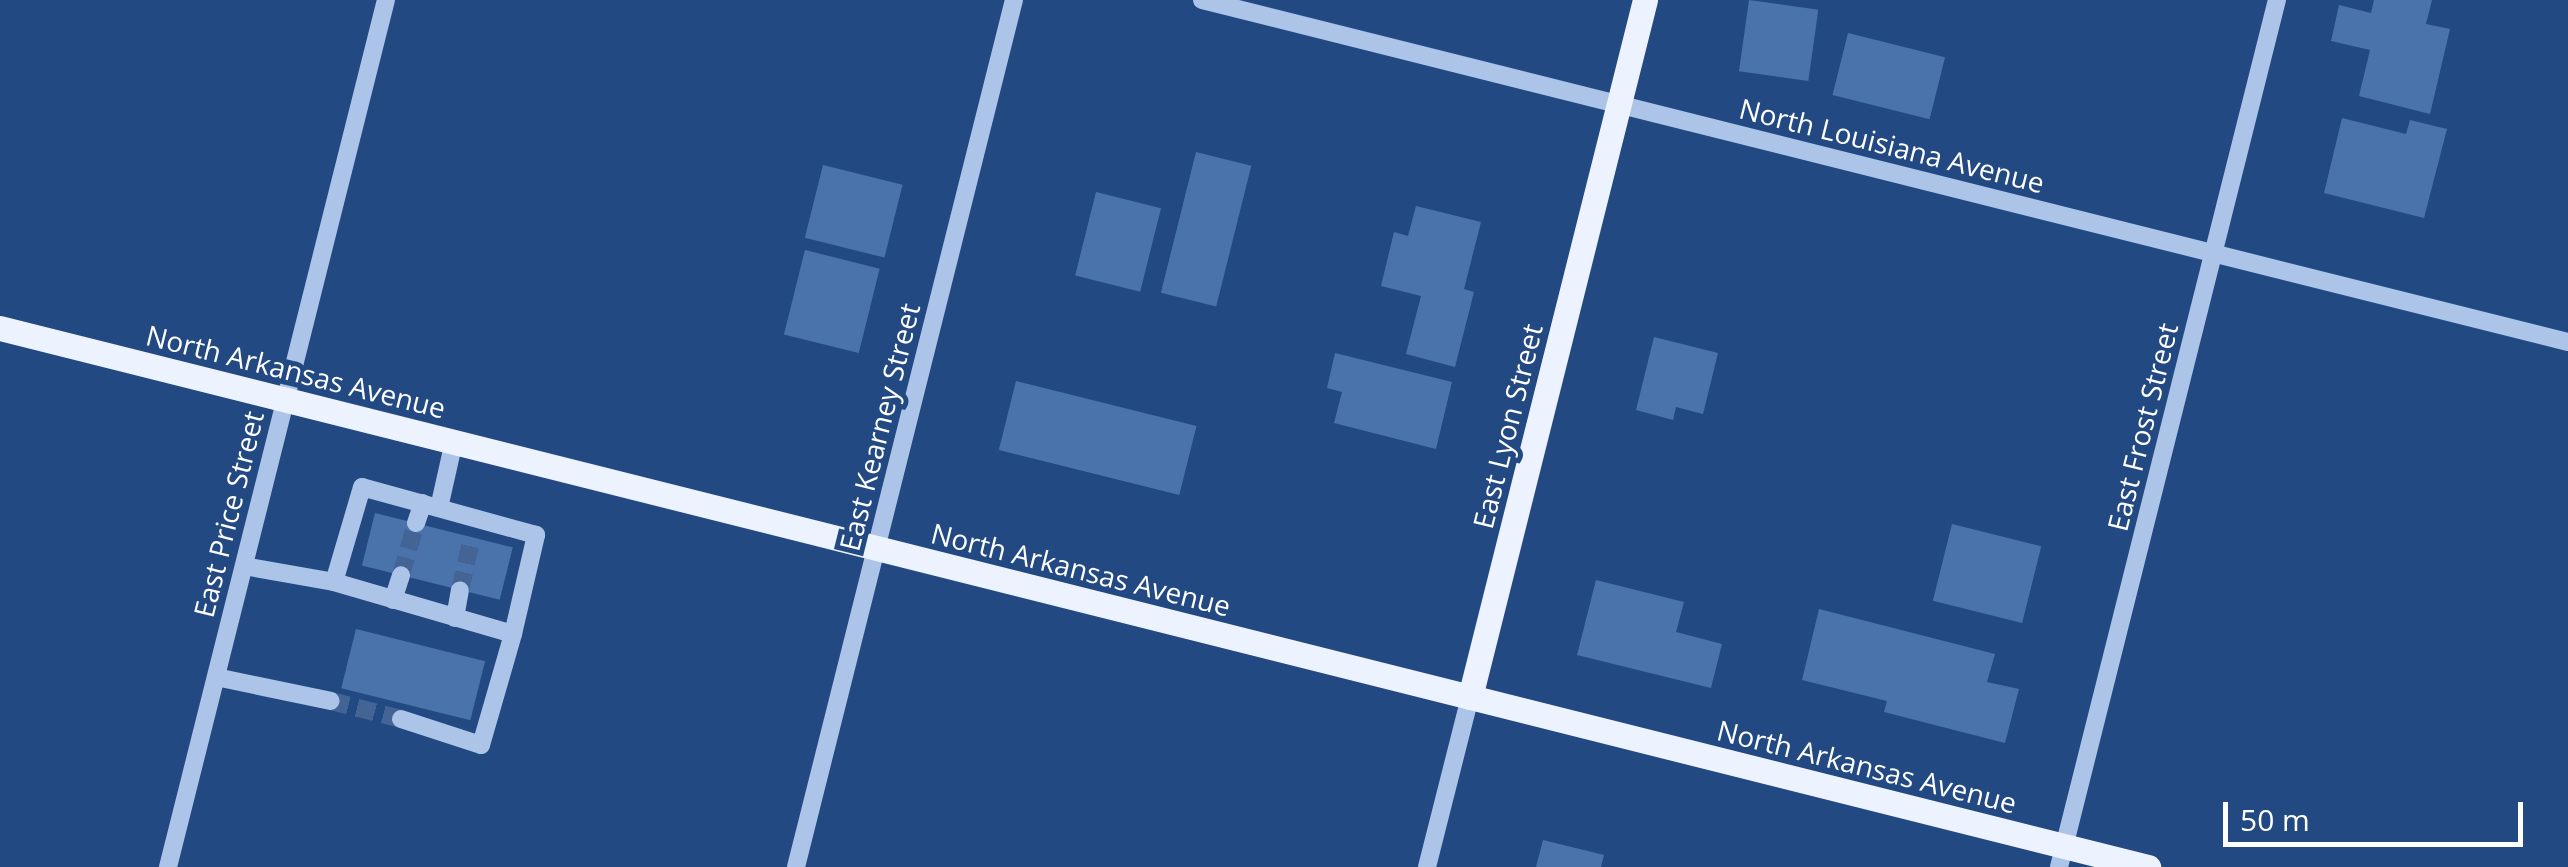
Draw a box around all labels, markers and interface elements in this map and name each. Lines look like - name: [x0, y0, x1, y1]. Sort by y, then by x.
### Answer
- street label: North Louisiana Avenue: [1736, 91, 2048, 199]
- street label: East Kearney Street: [832, 300, 926, 554]
- street label: North Arkansas Avenue: [143, 318, 449, 424]
- street label: East Frost Street: [2100, 319, 2184, 535]
- street label: East Lyon Street: [1465, 320, 1549, 532]
- street label: East Price Street: [186, 407, 270, 621]
- street label: North Arkansas Avenue: [928, 516, 1234, 622]
- street label: North Arkansas Avenue: [1714, 713, 2020, 819]
- scale bar: [2228, 782, 2528, 844]
- text: 50 m: [2240, 799, 2310, 840]

